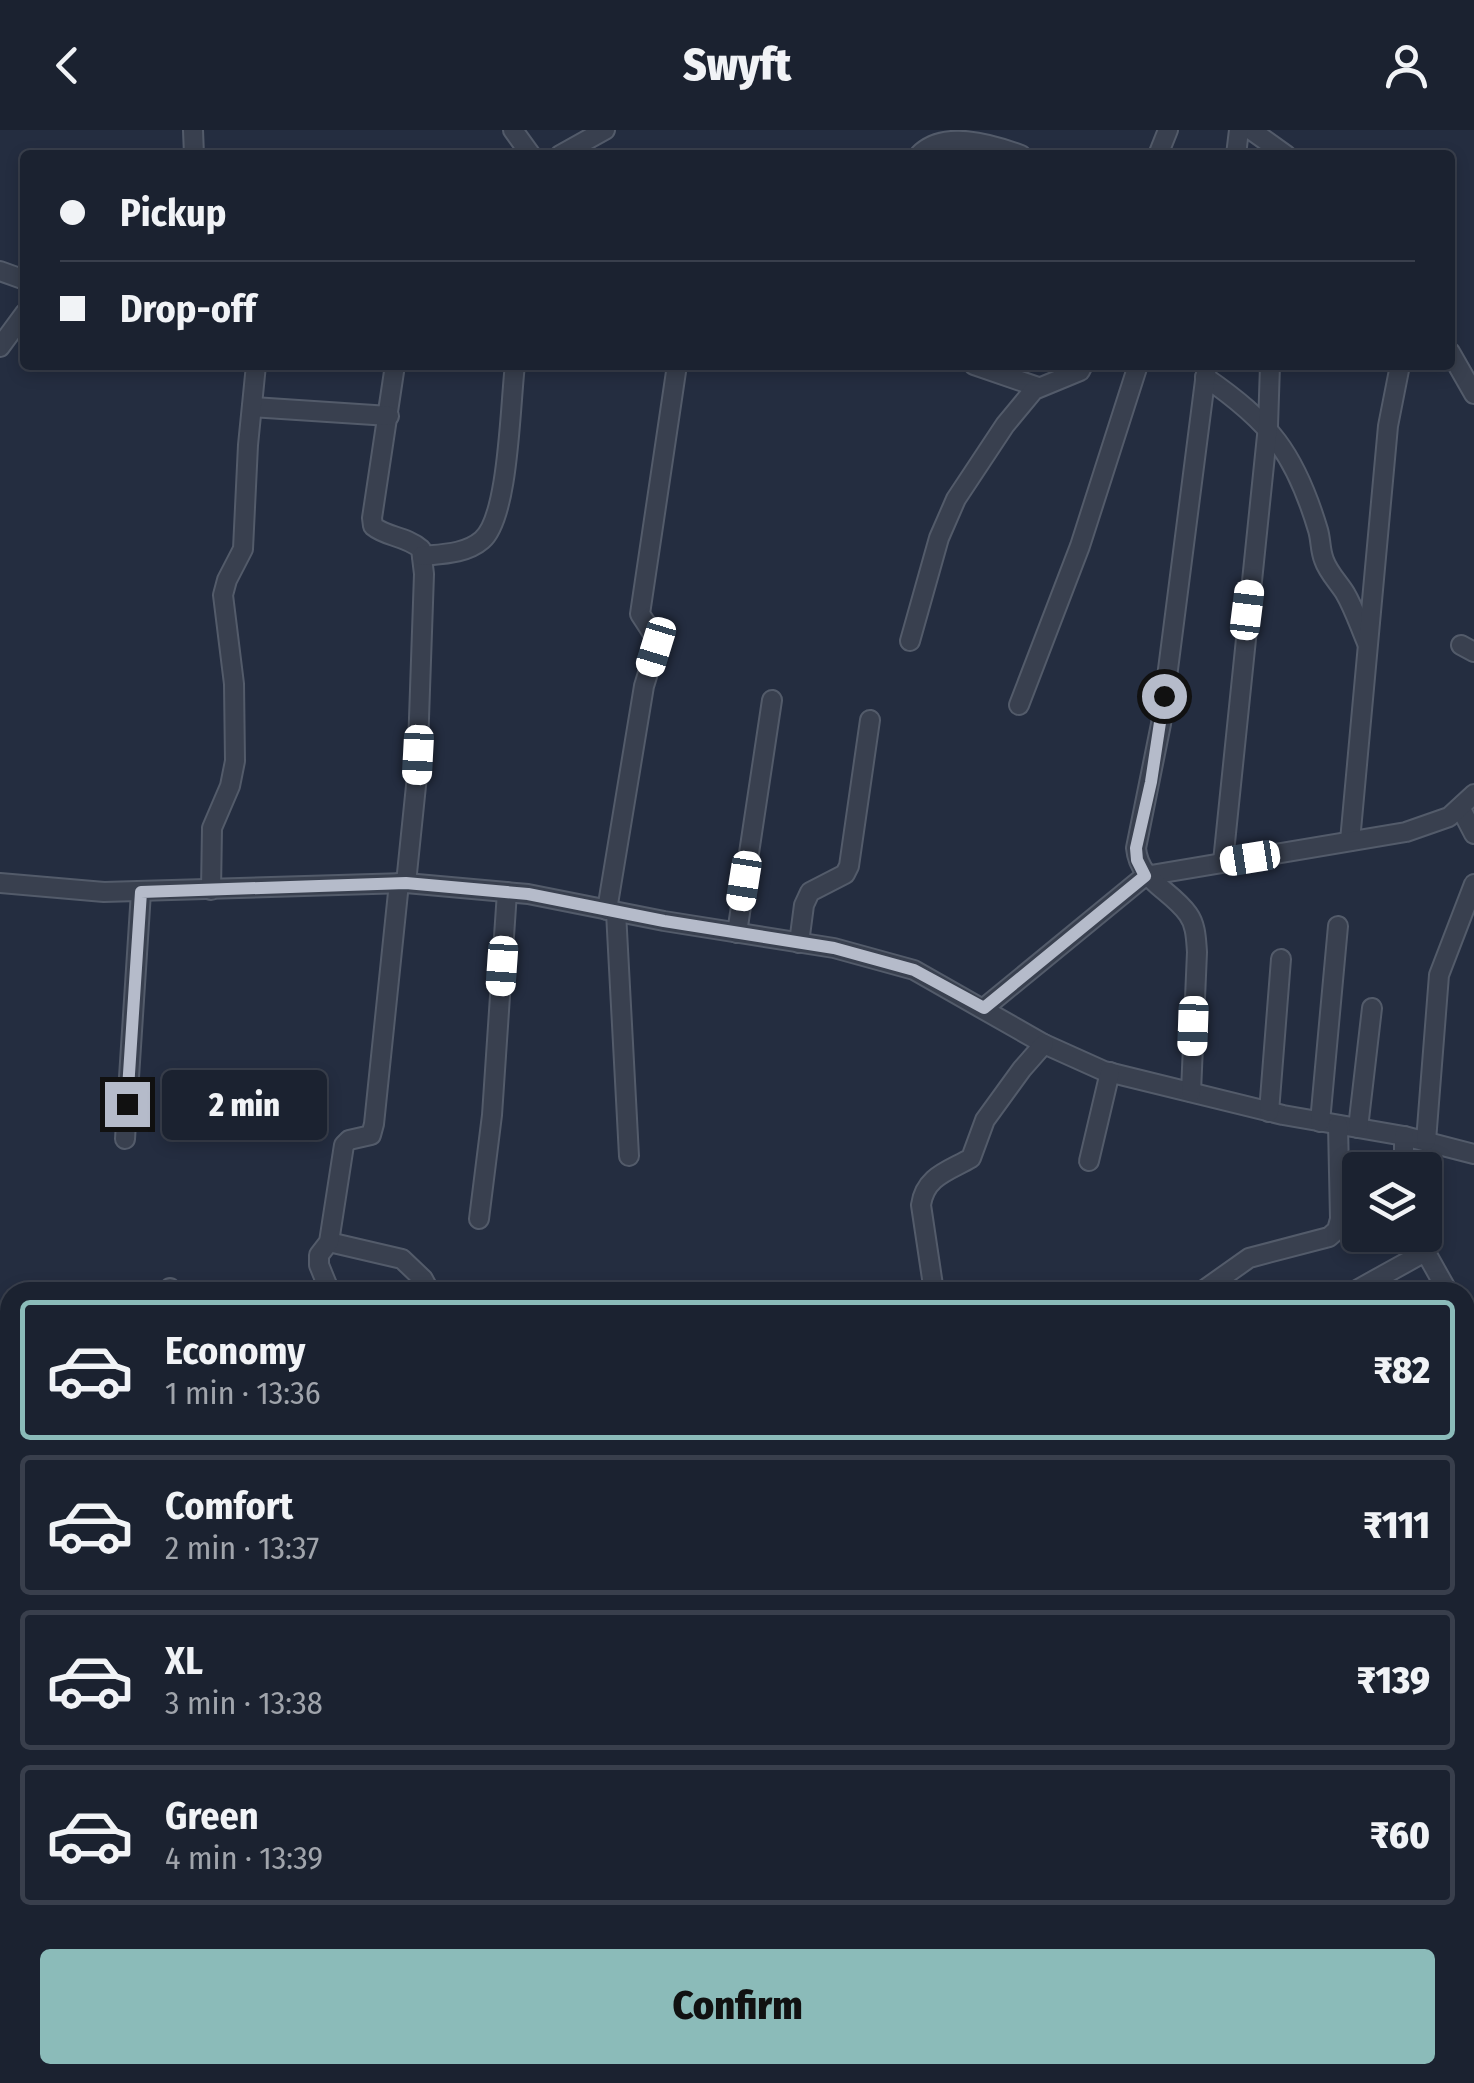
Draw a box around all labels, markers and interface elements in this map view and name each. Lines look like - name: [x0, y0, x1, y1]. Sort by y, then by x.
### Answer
- icon: back: [40, 38, 95, 93]
- text: Swyft: [683, 38, 791, 92]
- icon: person: [1379, 38, 1434, 93]
- text: Pickup: [120, 190, 226, 236]
- text: Drop-off: [120, 286, 256, 332]
- car: [1228, 578, 1266, 642]
- car: [633, 614, 679, 680]
- route start: [1142, 674, 1187, 719]
- car: [401, 724, 435, 786]
- car: [1218, 838, 1282, 878]
- car: [724, 849, 764, 913]
- car: [485, 935, 519, 997]
- car: [1177, 995, 1209, 1057]
- callout: 2 min: [162, 1069, 327, 1139]
- route end: [105, 1082, 150, 1127]
- text: 2 min: [209, 1086, 280, 1124]
- map controls: [1342, 1152, 1442, 1252]
- button: layers: [1342, 1152, 1442, 1252]
- icon: car: [45, 1325, 135, 1415]
- text: Economy: [165, 1328, 305, 1374]
- text: ₹82: [1374, 1347, 1430, 1393]
- text: 1 min · 13:36: [165, 1374, 321, 1412]
- icon: car: [45, 1480, 135, 1570]
- text: Comfort: [165, 1483, 293, 1529]
- text: ₹111: [1363, 1502, 1430, 1548]
- text: 2 min · 13:37: [165, 1529, 319, 1567]
- icon: car: [45, 1635, 135, 1725]
- text: XL: [165, 1638, 203, 1684]
- text: ₹139: [1357, 1657, 1430, 1703]
- text: 3 min · 13:38: [165, 1684, 323, 1722]
- icon: car: [45, 1790, 135, 1880]
- text: Green: [165, 1793, 259, 1839]
- text: ₹60: [1370, 1812, 1430, 1858]
- text: 4 min · 13:39: [165, 1839, 323, 1877]
- button: Confirm: [40, 1949, 1435, 2064]

